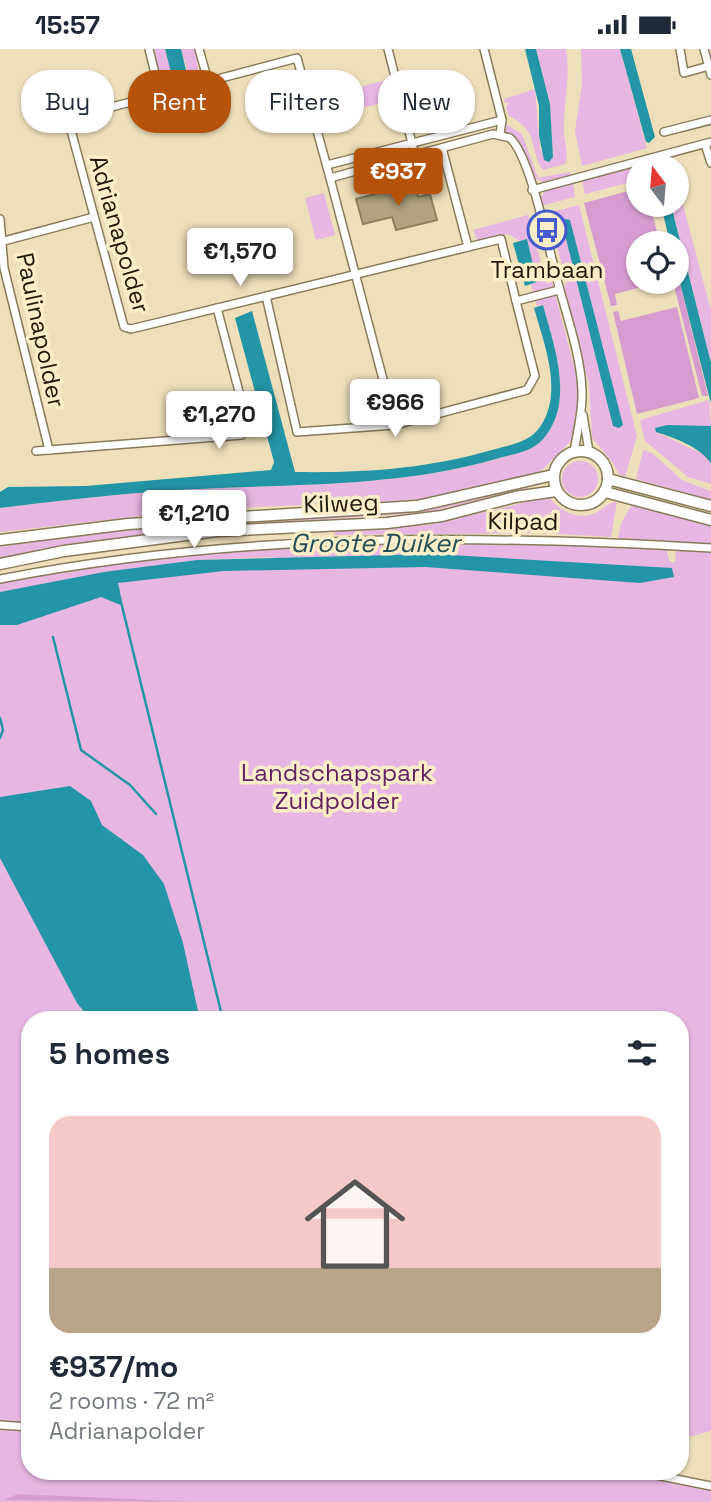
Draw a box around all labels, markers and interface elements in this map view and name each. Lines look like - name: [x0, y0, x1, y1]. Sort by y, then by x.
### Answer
- text: 15:57: [35, 8, 100, 42]
- chip: Buy: [21, 70, 114, 133]
- chip: Rent: [128, 70, 231, 133]
- chip: Filters: [245, 70, 364, 133]
- chip: New: [378, 70, 475, 133]
- pin: €937: [357, 149, 439, 208]
- street label: Adrianapolder: [83, 152, 157, 316]
- north arrow: [626, 154, 690, 217]
- map controls: [626, 154, 689, 294]
- text: €937: [370, 156, 426, 186]
- bus stop icon: Trambaan: [526, 209, 568, 251]
- pin: €1,570: [183, 229, 297, 288]
- button: locate: [626, 231, 689, 294]
- text: €1,570: [203, 236, 277, 266]
- street label: Paulinapolder: [9, 250, 73, 410]
- place label: Trambaan: [490, 254, 604, 285]
- pin: €966: [354, 379, 436, 439]
- text: €966: [366, 387, 424, 417]
- pin: €1,270: [162, 391, 276, 451]
- text: €1,270: [182, 399, 256, 429]
- street label: Kilweg: [303, 486, 379, 520]
- pin: €1,210: [137, 491, 251, 550]
- text: €1,210: [158, 498, 230, 528]
- street label: Kilpad: [487, 505, 559, 537]
- water label: Groote Duiker: [290, 526, 463, 560]
- park label: Landschapspark Zuidpolder: [241, 757, 433, 816]
- text: 5 homes: [49, 1034, 170, 1073]
- icon: filters: [623, 1034, 661, 1072]
- icon: home: [292, 1161, 418, 1287]
- text: €937/mo: [49, 1347, 178, 1386]
- text: 2 rooms · 72 m²: [49, 1386, 214, 1416]
- text: Adrianapolder: [49, 1416, 205, 1446]

